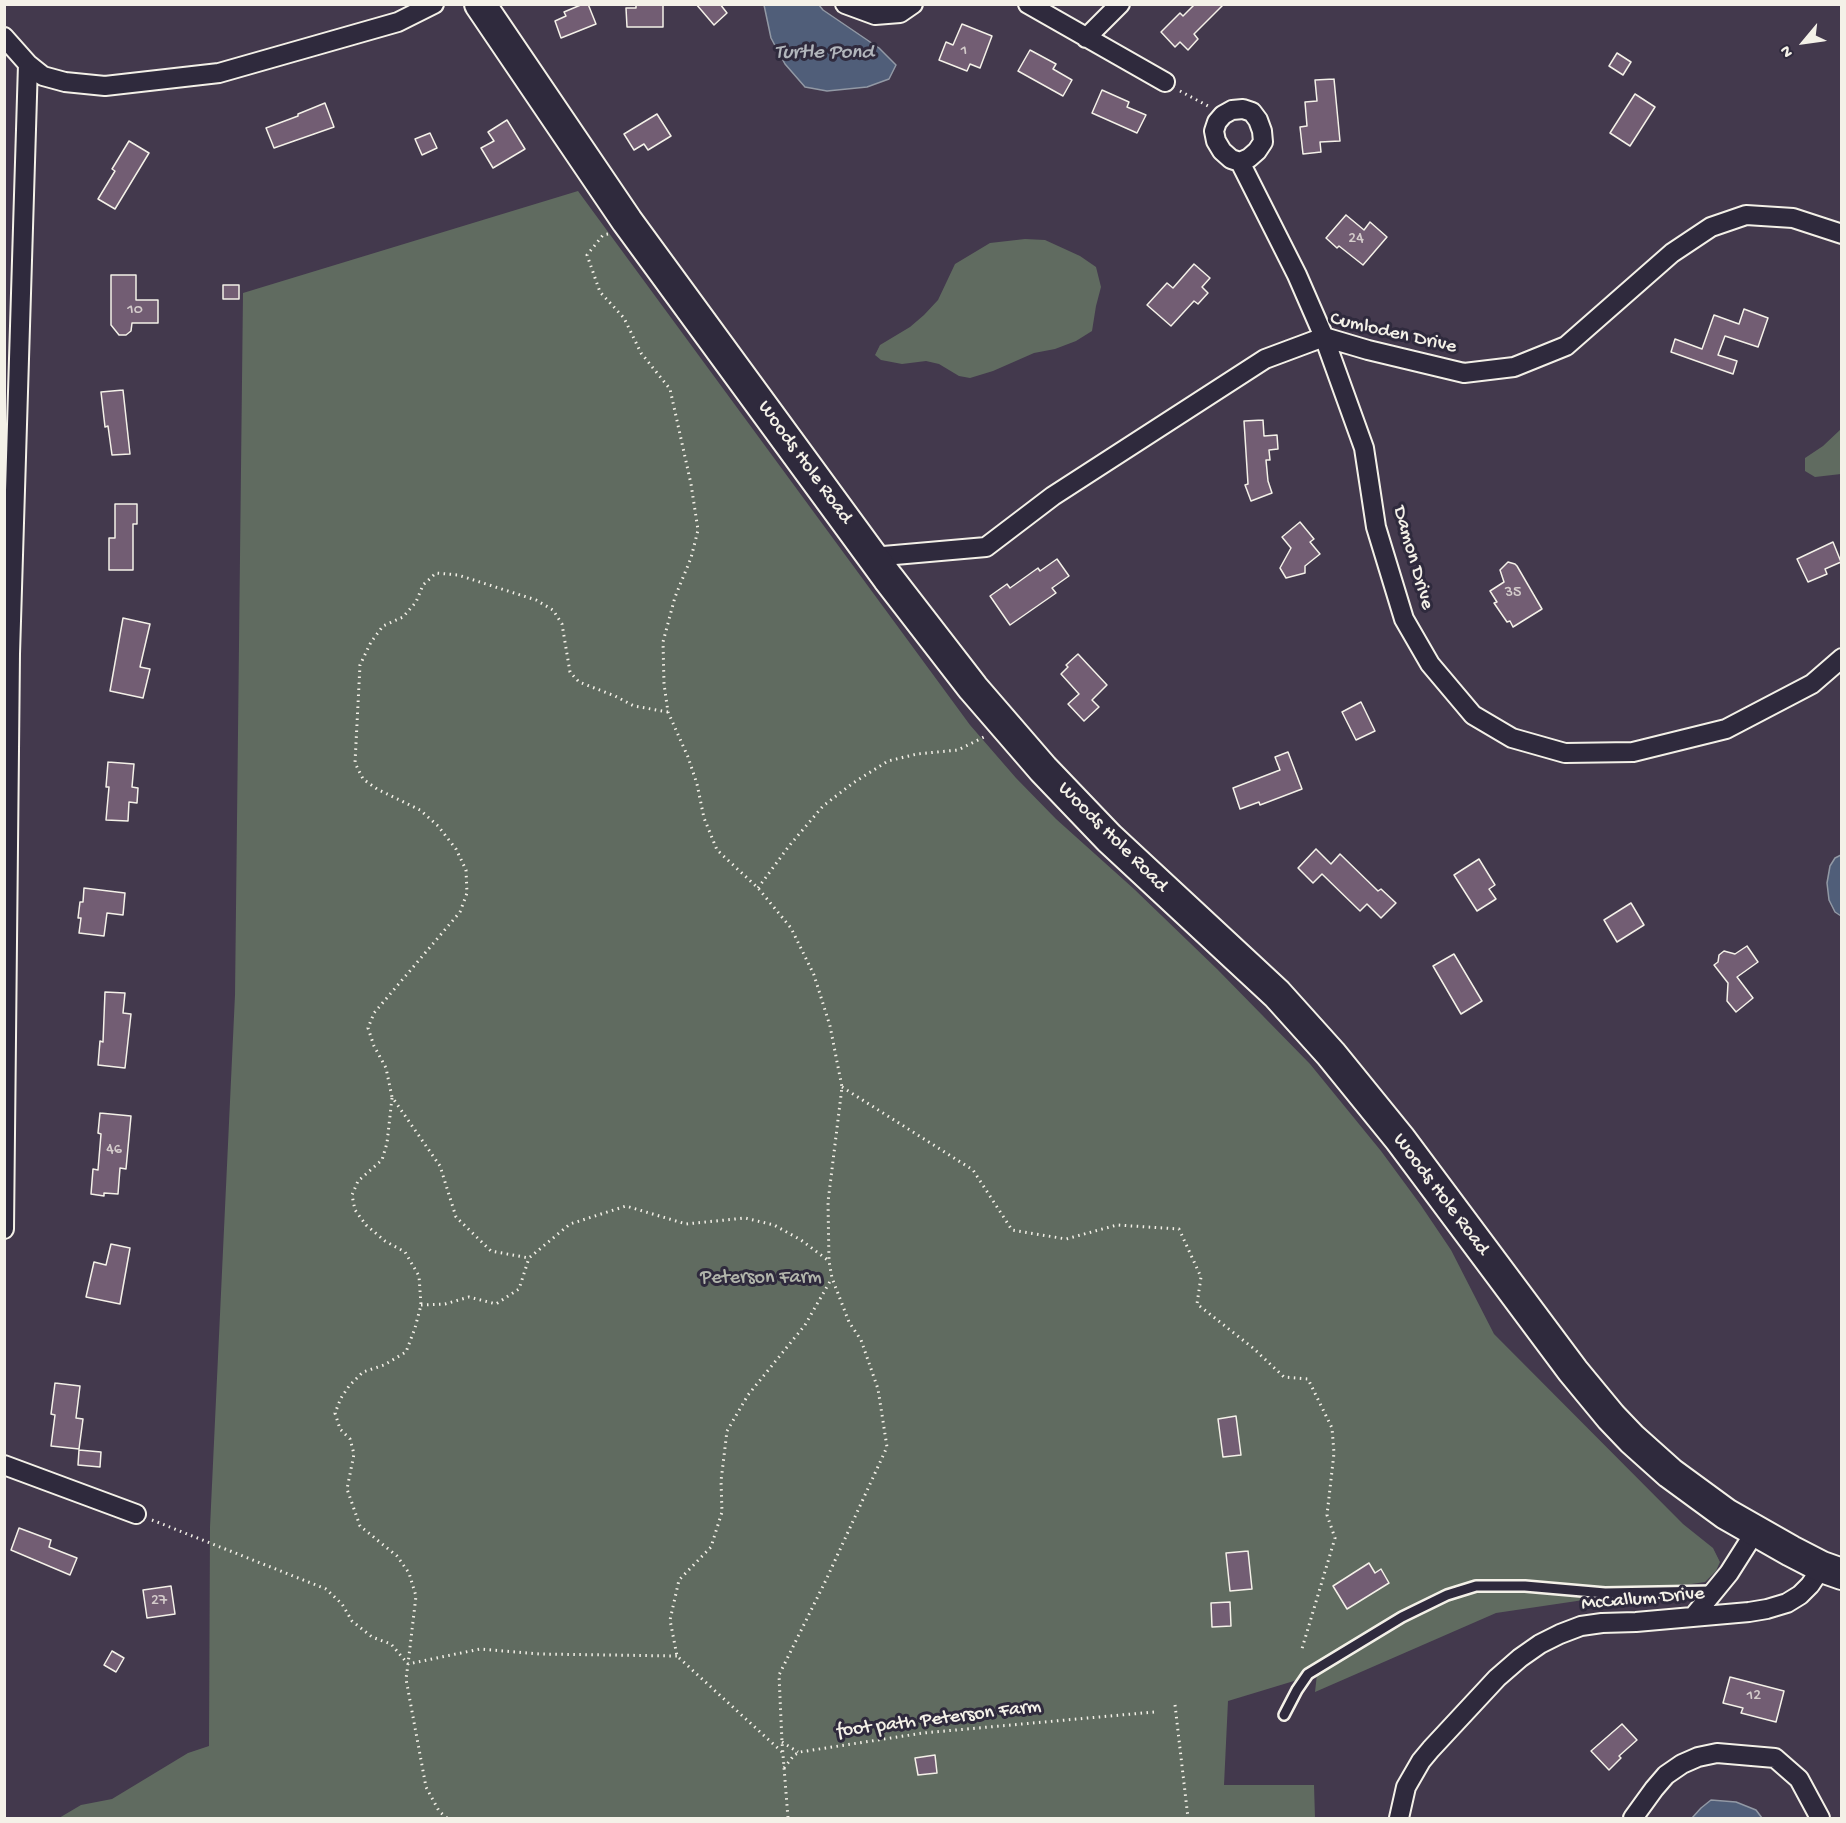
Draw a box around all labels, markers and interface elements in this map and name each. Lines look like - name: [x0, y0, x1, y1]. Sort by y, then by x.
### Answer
- north arrow: [1774, 12, 1834, 72]
- water label: Turtle Pond: [774, 41, 874, 67]
- house number: 1: [961, 42, 967, 62]
- text: N: [1777, 42, 1799, 60]
- house number: 24: [1348, 230, 1364, 250]
- house number: 10: [127, 301, 143, 321]
- street label: Cumloden Drive: [1327, 308, 1459, 360]
- street label: Woods Hole Road: [751, 397, 857, 529]
- street label: Damon Drive: [1386, 503, 1438, 613]
- house number: 35: [1505, 584, 1521, 604]
- street label: Woods Hole Road: [1052, 778, 1172, 898]
- street label: Woods Hole Road: [1386, 1129, 1494, 1261]
- house number: 46: [106, 1141, 122, 1161]
- park label: Peterson Farm: [700, 1267, 822, 1291]
- street label: McCallum Drive: [1581, 1583, 1705, 1617]
- house number: 27: [151, 1592, 167, 1612]
- house number: 12: [1747, 1687, 1761, 1707]
- street label: foot path Peterson Farm: [835, 1696, 1043, 1744]

